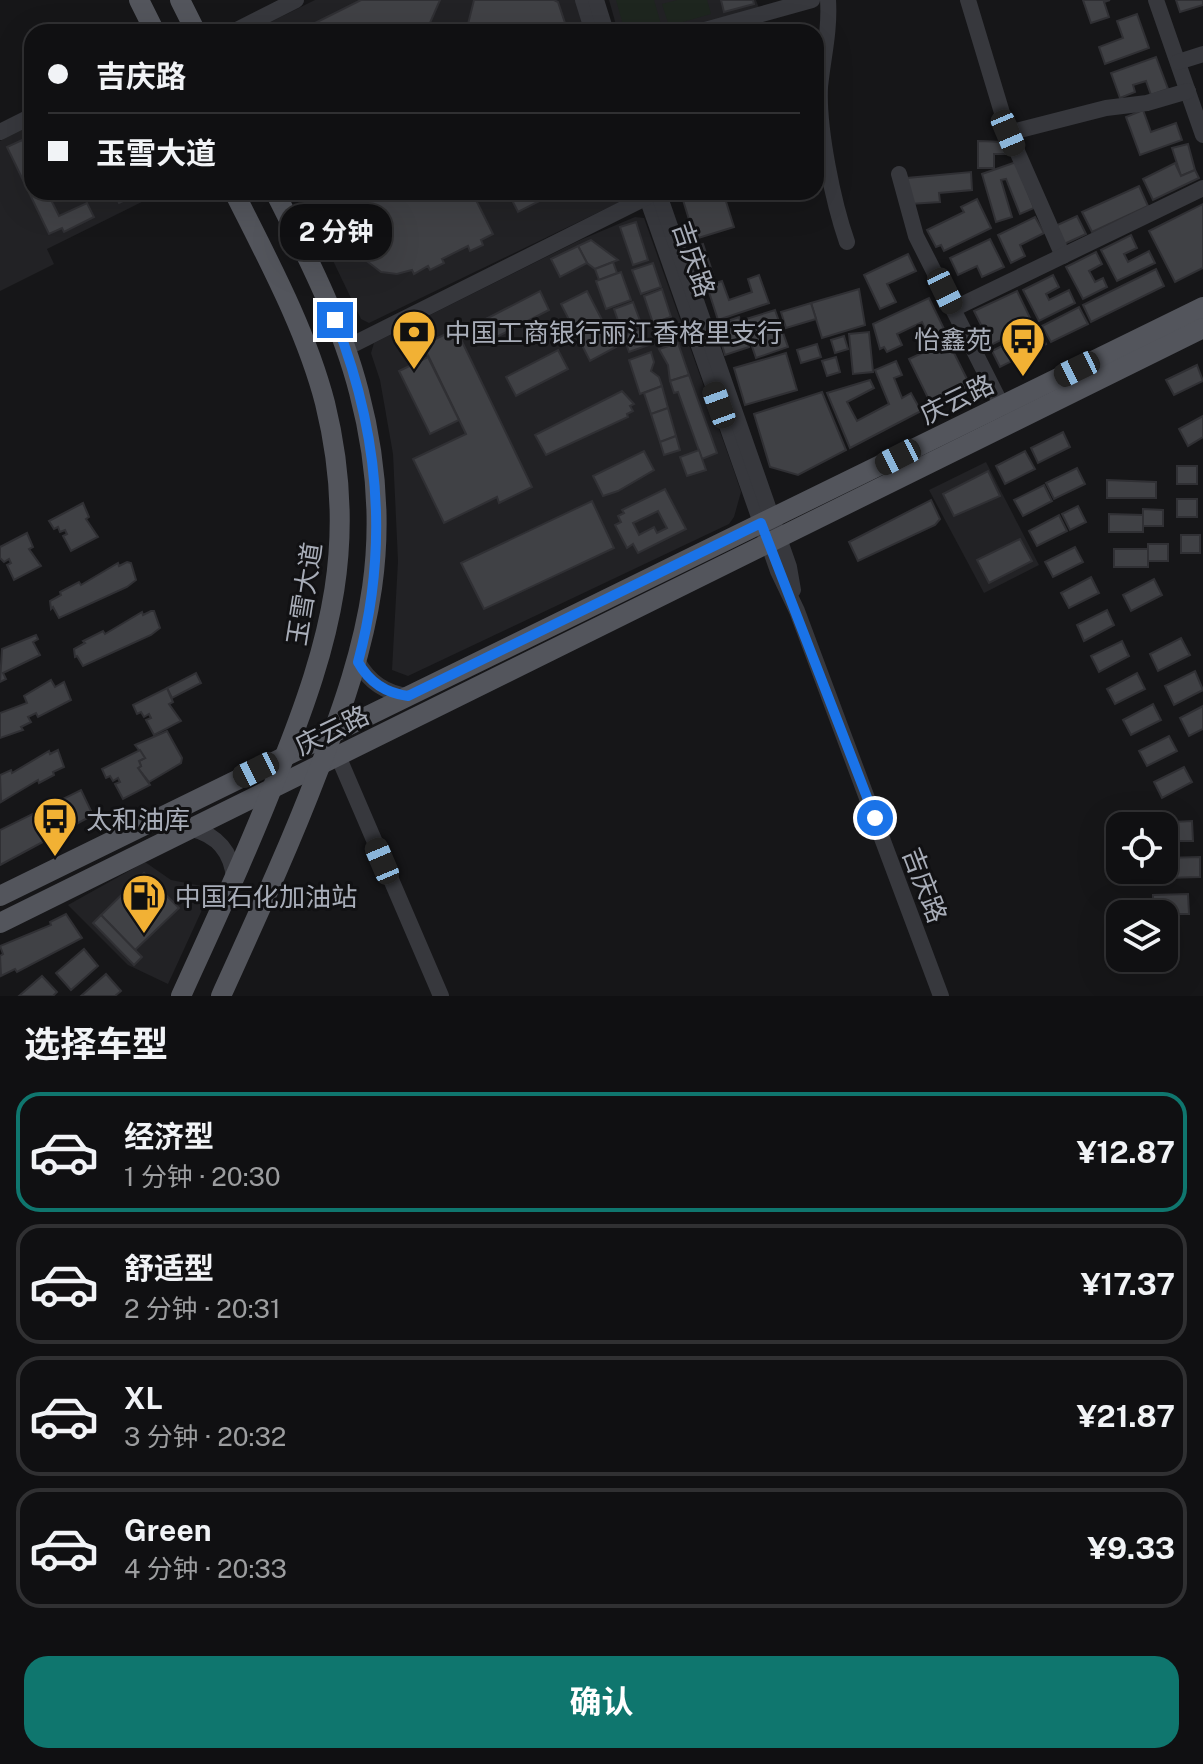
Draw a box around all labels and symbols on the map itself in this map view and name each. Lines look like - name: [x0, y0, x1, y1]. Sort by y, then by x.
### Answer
- car: [988, 106, 1028, 160]
- callout: 2 分钟: [279, 204, 391, 260]
- street label: 吉庆路: [667, 217, 721, 301]
- car: [924, 264, 966, 318]
- route end: [317, 302, 353, 338]
- bank icon: 中国工商银行丽江香格里支行: [390, 308, 438, 371]
- bus stop icon: 怡鑫苑: [999, 315, 1047, 378]
- place label: 中国工商银行丽江香格里支行: [445, 317, 783, 348]
- place label: 怡鑫苑: [914, 324, 992, 355]
- car: [1050, 348, 1104, 390]
- street label: 庆云路: [915, 368, 999, 430]
- car: [700, 378, 738, 432]
- car: [871, 435, 925, 479]
- street label: 玉雪大道: [281, 540, 327, 648]
- street label: 庆云路: [290, 699, 374, 761]
- car: [229, 749, 283, 791]
- bus stop icon: 太和油库: [31, 795, 79, 858]
- route start: [857, 800, 893, 836]
- place label: 太和油库: [86, 804, 190, 835]
- car: [362, 834, 402, 888]
- street label: 吉庆路: [897, 843, 953, 927]
- fuel station icon: 中国石化加油站: [120, 872, 168, 935]
- place label: 中国石化加油站: [175, 881, 357, 912]

